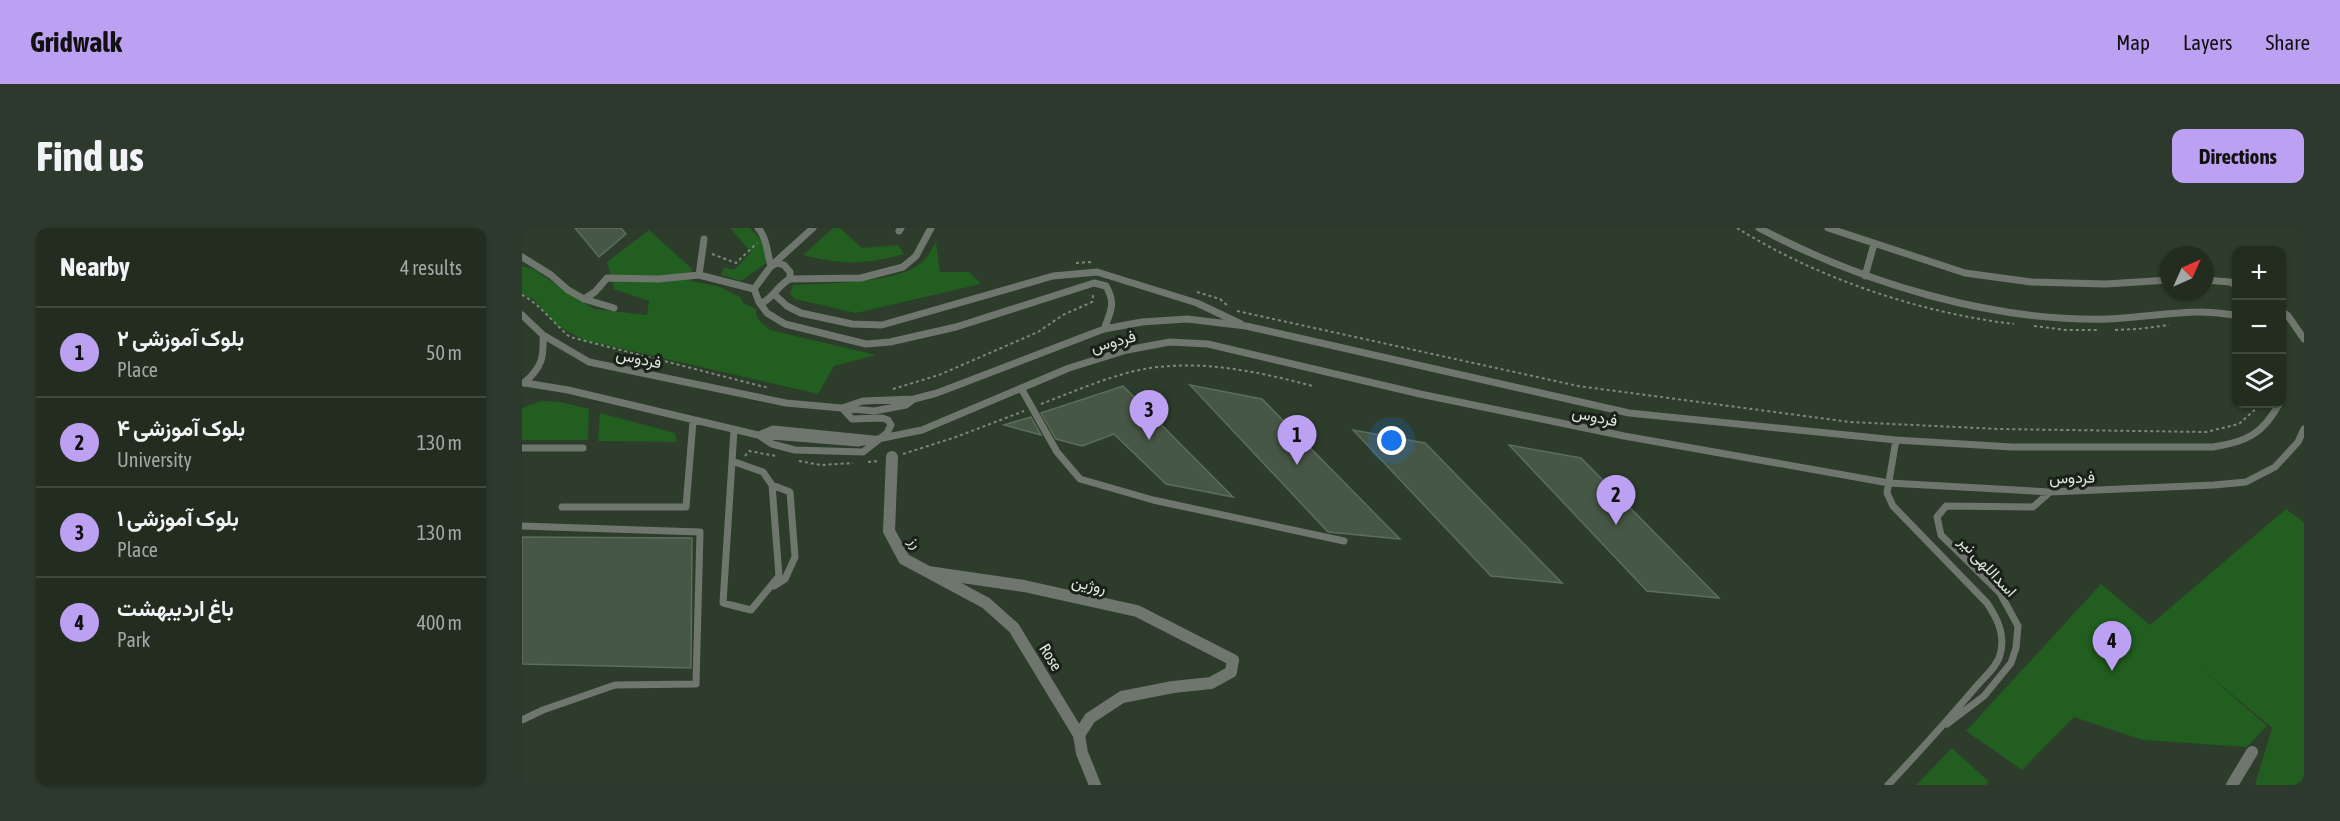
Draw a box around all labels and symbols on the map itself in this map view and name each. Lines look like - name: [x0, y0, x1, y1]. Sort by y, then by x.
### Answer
- north arrow: [2160, 246, 2214, 300]
- street label: فردوس: [1088, 326, 1138, 358]
- street label: فردوس: [614, 344, 663, 374]
- pin: 3: [1130, 390, 1168, 440]
- street label: فردوس: [1570, 402, 1619, 432]
- pin: 1: [1278, 416, 1316, 465]
- your location: [1377, 426, 1406, 455]
- street label: فردوس: [2049, 468, 2095, 488]
- pin: 2: [1596, 476, 1636, 525]
- street label: اسداللهی نیر: [1953, 531, 2021, 601]
- street label: رز: [903, 532, 926, 553]
- street label: روژین: [1070, 572, 1108, 598]
- pin: 4: [2092, 622, 2132, 671]
- street label: Rose: [1036, 640, 1066, 674]

